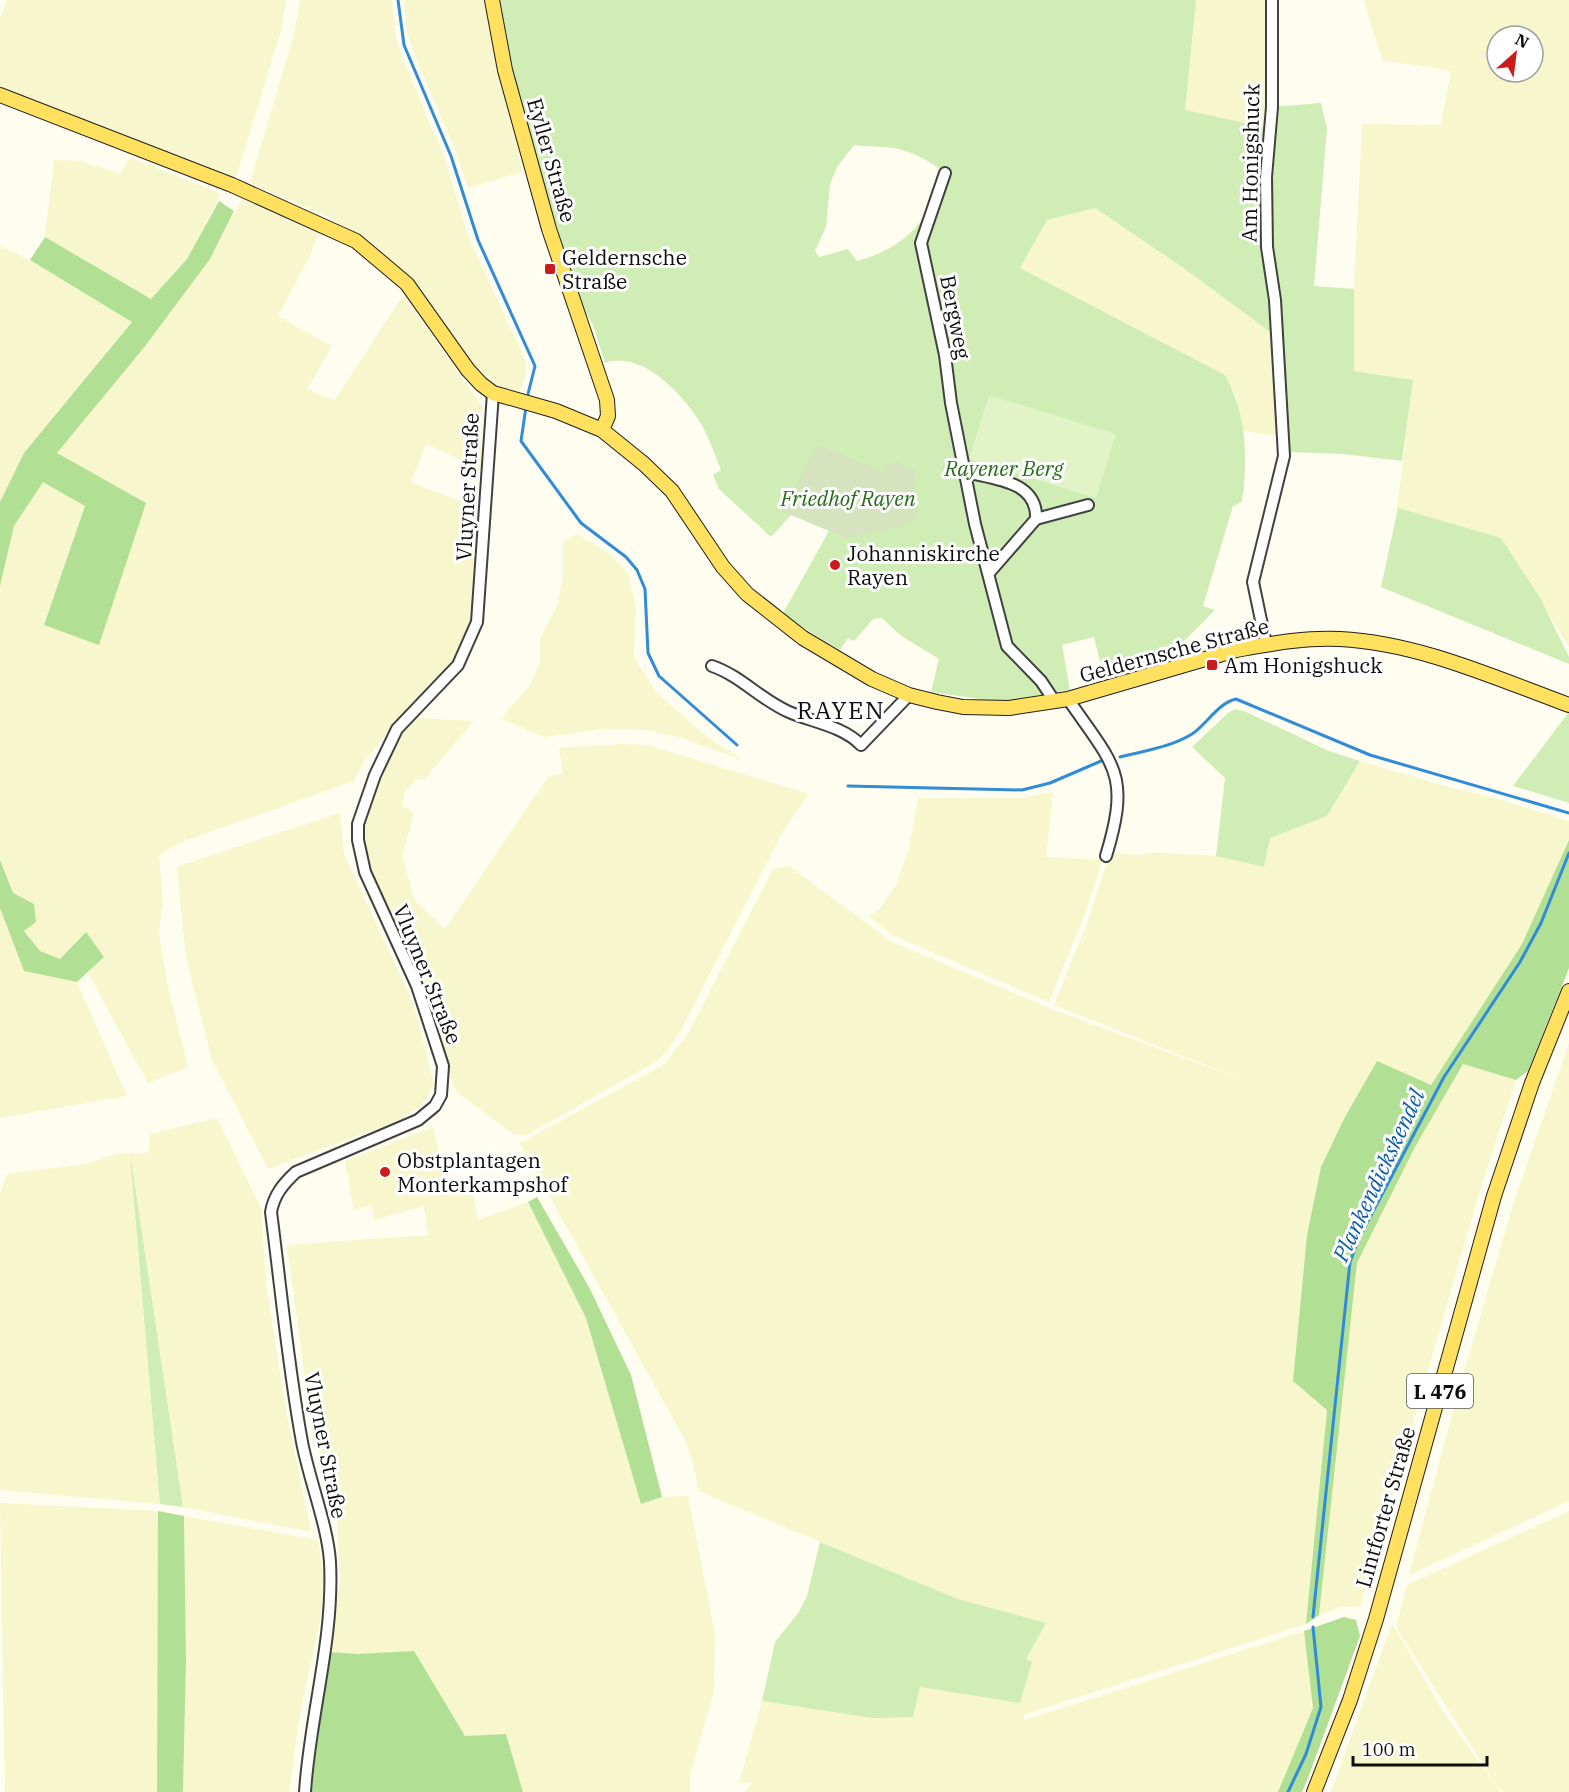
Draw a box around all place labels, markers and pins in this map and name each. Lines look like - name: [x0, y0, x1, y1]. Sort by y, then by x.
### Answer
- place label: Geldernsche Straße: [562, 243, 687, 295]
- marker: Geldernsche Straße: [543, 262, 557, 276]
- place label: Johanniskirche Rayen: [847, 539, 1000, 591]
- marker: Johanniskirche Rayen: [828, 558, 842, 572]
- place label: Am Honigshuck: [1224, 651, 1383, 679]
- marker: Am Honigshuck: [1205, 658, 1219, 672]
- place label: Obstplantagen Monterkampshof: [397, 1146, 569, 1198]
- marker: Obstplantagen Monterkampshof: [378, 1165, 392, 1179]

